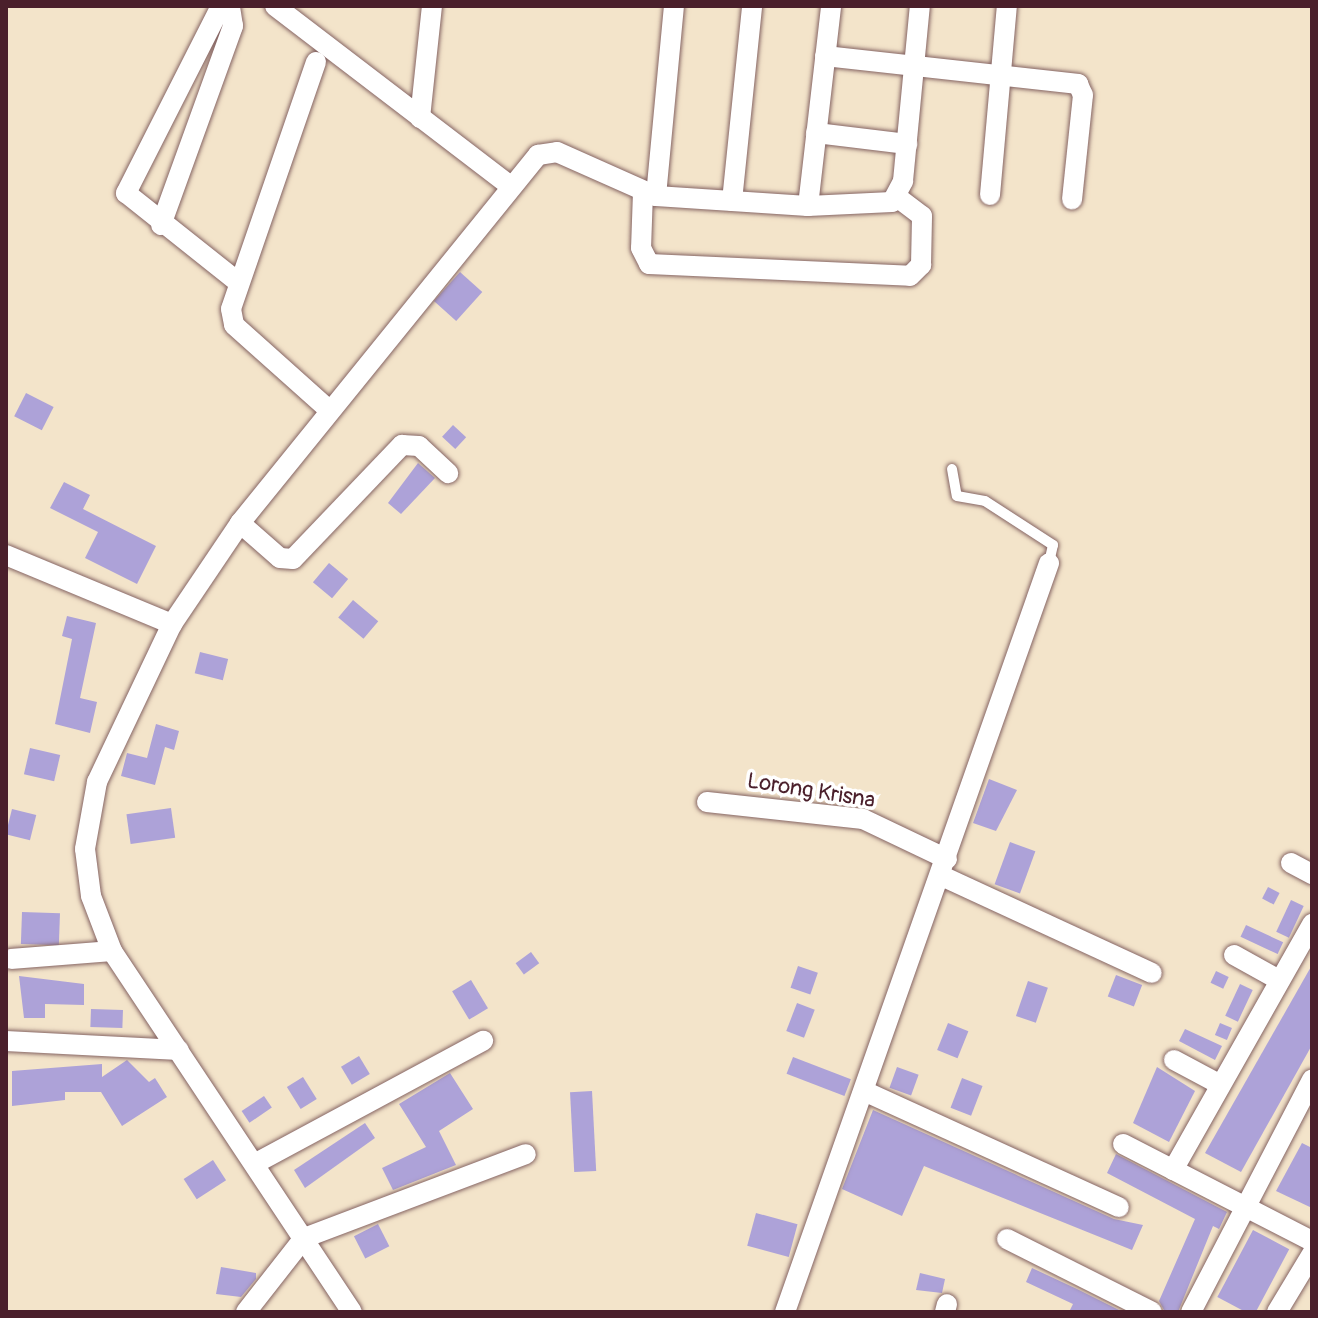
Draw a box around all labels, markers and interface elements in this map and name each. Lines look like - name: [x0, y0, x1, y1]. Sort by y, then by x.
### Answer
- street label: Lorong Krisna: [745, 768, 877, 814]

